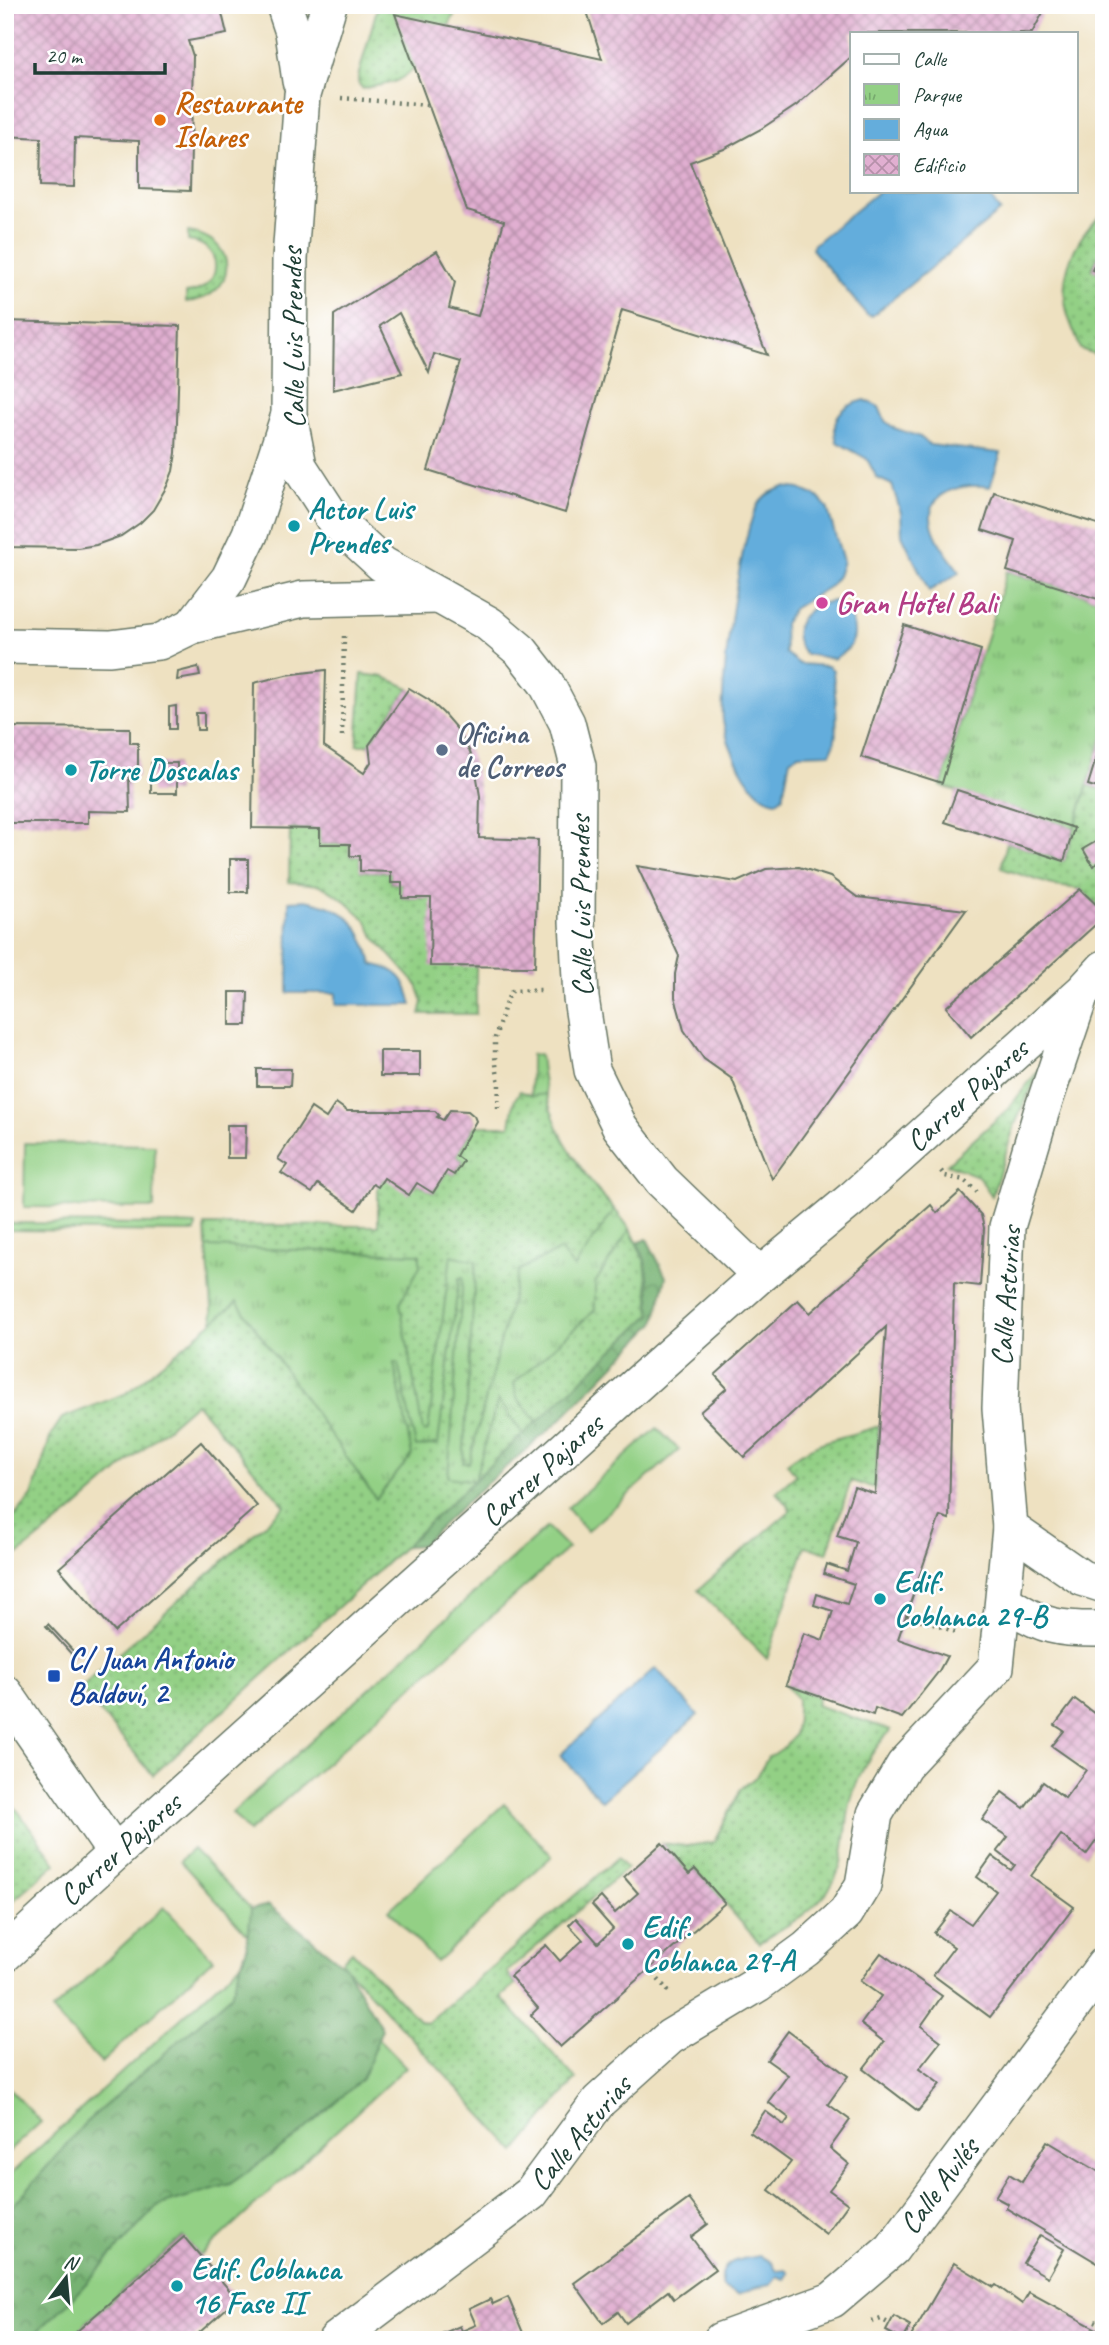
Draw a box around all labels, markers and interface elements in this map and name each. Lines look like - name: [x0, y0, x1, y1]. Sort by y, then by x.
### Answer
- scale bar: [35, 32, 164, 76]
- legend: [850, 32, 1078, 192]
- text: 20 m: [46, 43, 84, 69]
- text: Calle: [913, 46, 947, 72]
- text: Parque: [913, 82, 962, 108]
- place label: Restaurante Islares: [174, 84, 304, 156]
- marker: Restaurante Islares: [152, 112, 168, 128]
- text: Agua: [913, 116, 949, 142]
- text: Edificio: [913, 152, 966, 178]
- street label: Calle Luis Prendes: [272, 244, 314, 429]
- place label: Actor Luis Prendes: [308, 490, 417, 562]
- marker: Actor Luis Prendes: [286, 518, 302, 534]
- place label: Gran Hotel Bali: [836, 584, 1001, 622]
- marker: Gran Hotel Bali: [814, 595, 830, 611]
- place label: Oficina de Correos: [456, 714, 567, 786]
- marker: Oficina de Correos: [434, 742, 450, 758]
- place label: Torre Doscalas: [85, 751, 241, 789]
- marker: Torre Doscalas: [63, 762, 79, 778]
- street label: Calle Luis Prendes: [560, 812, 602, 997]
- street label: Carrer Pajares: [898, 1028, 1038, 1160]
- street label: Calle Asturias: [982, 1222, 1030, 1367]
- street label: Carrer Pajares: [473, 1403, 613, 1535]
- place label: Edif. Coblanca 29-B: [894, 1563, 1049, 1635]
- marker: Edif. Coblanca 29-B: [872, 1591, 888, 1607]
- place label: C/ Juan Antonio Baldoví, 2: [68, 1640, 236, 1712]
- marker: C/ Juan Antonio Baldoví, 2: [46, 1668, 62, 1684]
- street label: Carrer Pajares: [51, 1782, 191, 1914]
- place label: Edif. Coblanca 29-A: [642, 1908, 797, 1980]
- marker: Edif. Coblanca 29-A: [620, 1936, 636, 1952]
- street label: Calle Asturias: [521, 2065, 641, 2199]
- street label: Calle Avilés: [891, 2128, 989, 2241]
- north arrow: [32, 2244, 102, 2314]
- text: N: [61, 2249, 82, 2277]
- place label: Edif. Coblanca 16 Fase II: [191, 2250, 343, 2322]
- marker: Edif. Coblanca 16 Fase II: [169, 2278, 185, 2294]

